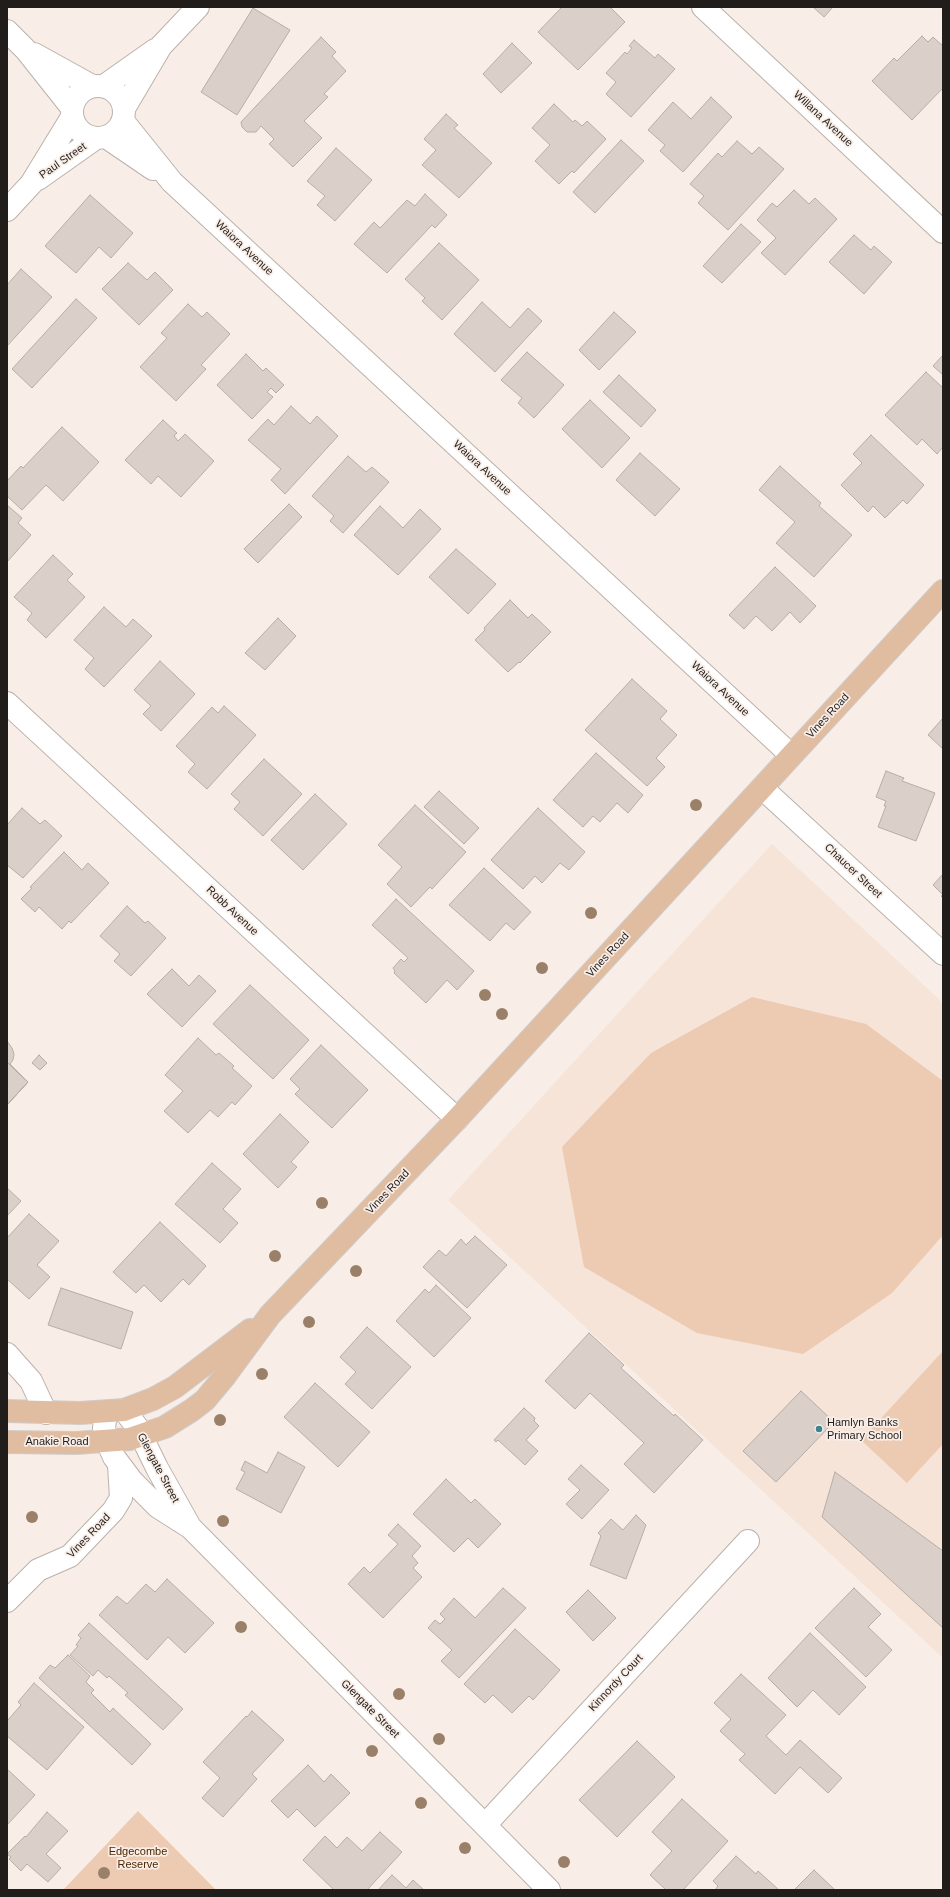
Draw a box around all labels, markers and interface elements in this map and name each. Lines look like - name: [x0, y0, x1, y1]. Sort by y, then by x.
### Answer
- street label: Willana Avenue: [791, 88, 855, 150]
- street label: Paul Street: [37, 140, 89, 182]
- street label: Waiora Avenue: [212, 218, 276, 278]
- street label: Waiora Avenue: [450, 438, 514, 498]
- street label: Waiora Avenue: [688, 659, 752, 719]
- street label: Vines Road: [804, 691, 852, 741]
- street label: Chaucer Street: [821, 841, 885, 901]
- street label: Robb Avenue: [203, 884, 261, 938]
- street label: Vines Road: [584, 930, 632, 980]
- street label: Vines Road: [364, 1167, 412, 1217]
- place label: Hamlyn Banks Primary School: [827, 1416, 902, 1442]
- marker: Hamlyn Banks Primary School: [814, 1424, 824, 1434]
- street label: Glengate Street: [134, 1431, 182, 1505]
- street label: Anakie Road: [26, 1435, 88, 1449]
- street label: Vines Road: [65, 1511, 113, 1561]
- street label: Kinnordy Court: [586, 1652, 646, 1714]
- street label: Glengate Street: [338, 1677, 402, 1741]
- park label: Edgecombe Reserve: [109, 1845, 167, 1871]

